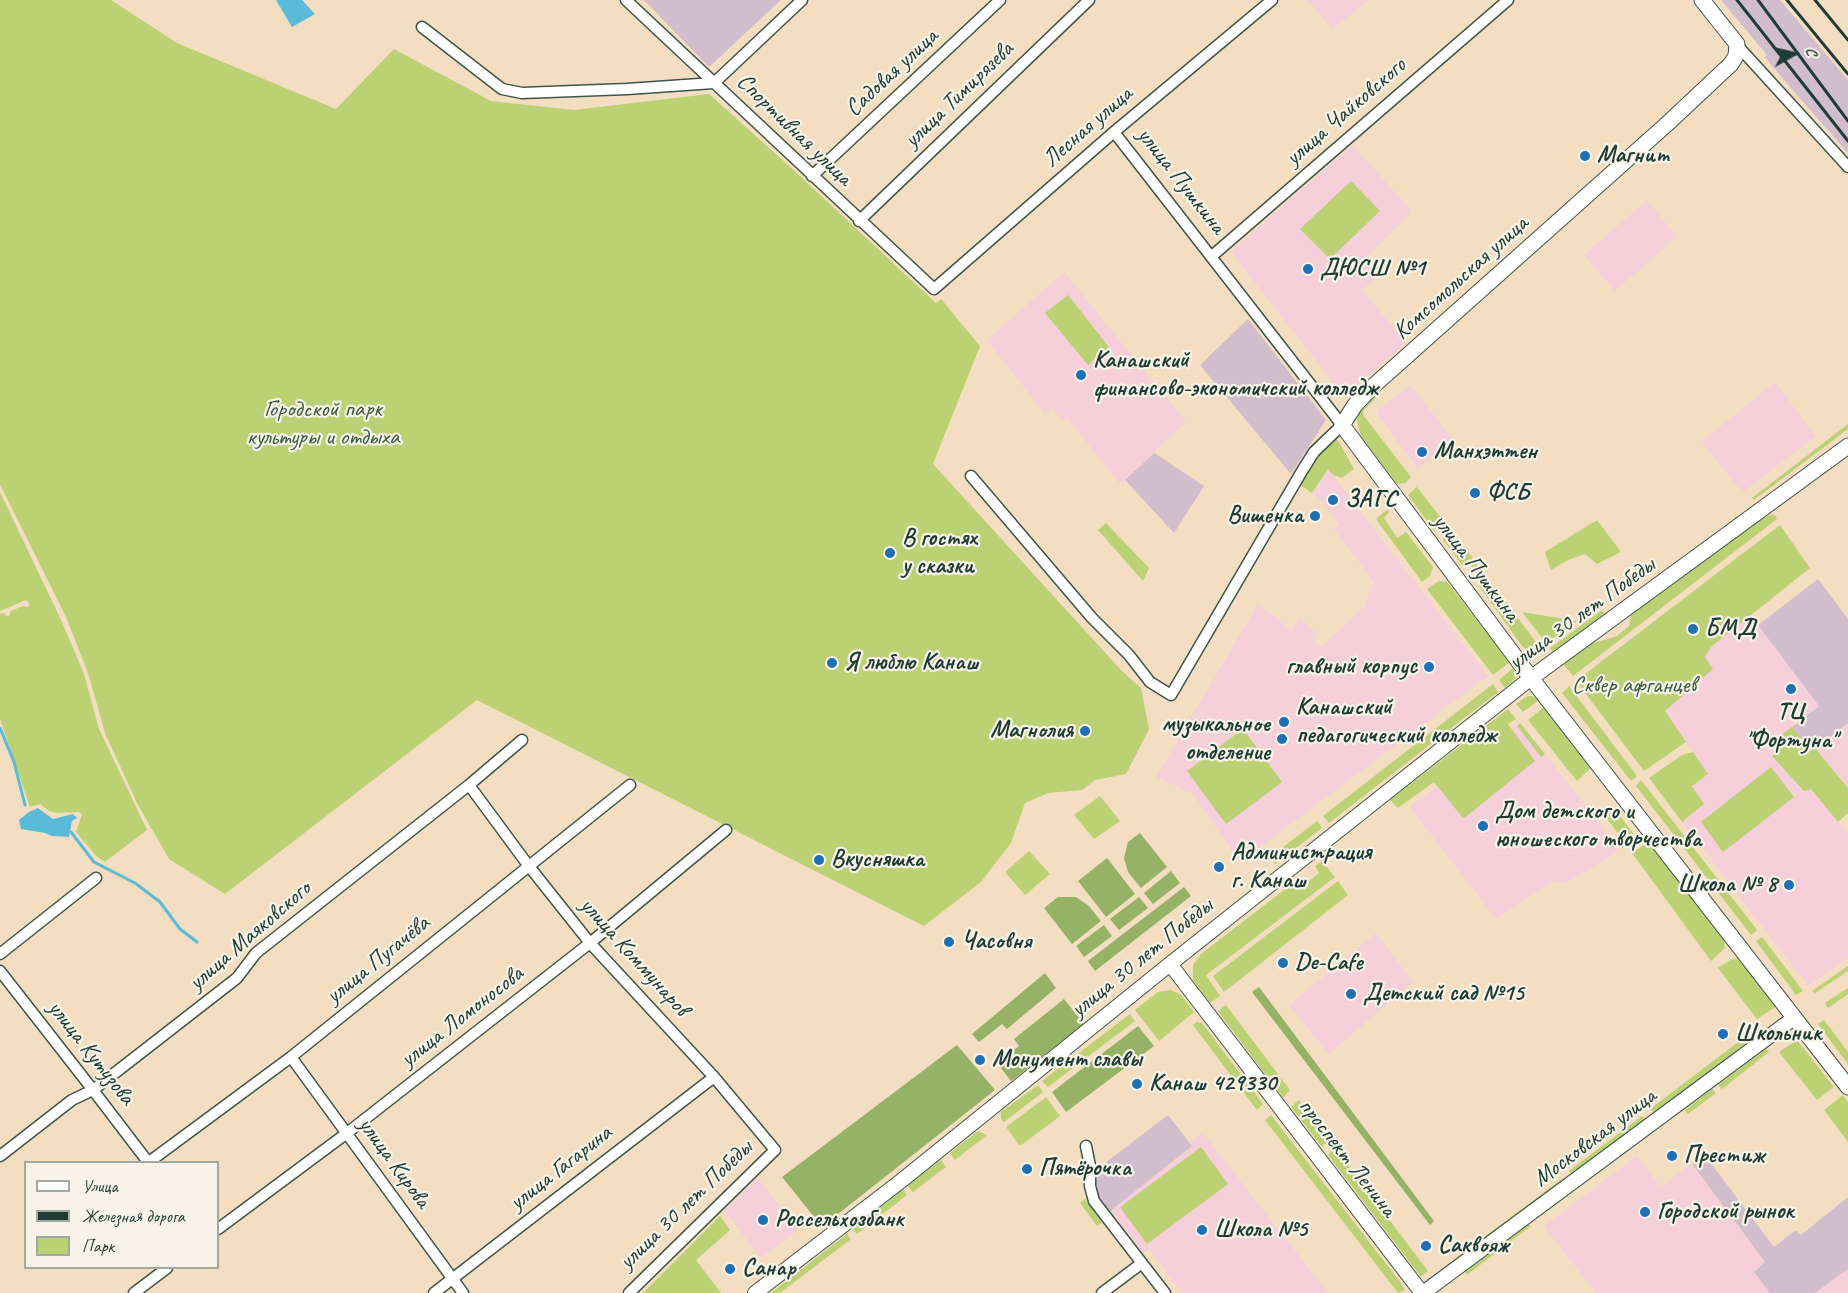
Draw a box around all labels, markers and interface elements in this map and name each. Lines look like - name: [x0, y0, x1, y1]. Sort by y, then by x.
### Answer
- street label: Садовая улица: [840, 23, 944, 123]
- north arrow: [1764, 24, 1824, 84]
- street label: улица Тимирязева: [898, 36, 1020, 154]
- text: С: [1801, 46, 1822, 57]
- street label: улица Чайковского: [1280, 52, 1412, 172]
- street label: Спортивная улица: [730, 68, 858, 192]
- street label: Лесная улица: [1037, 80, 1139, 174]
- street label: улица Пушкина: [1130, 122, 1232, 240]
- place label: Магнит: [1597, 142, 1670, 170]
- marker: Магнит: [1578, 149, 1592, 163]
- street label: Комсомольская улица: [1388, 210, 1534, 346]
- place label: ДЮСШ №1: [1320, 255, 1425, 283]
- marker: ДЮСШ №1: [1301, 262, 1315, 276]
- place label: Канашский финансово-экономичский колледж: [1093, 347, 1378, 403]
- marker: Канашский финансово-экономичский колледж: [1074, 368, 1088, 382]
- park label: Городской парк культуры и отдыха: [247, 396, 399, 452]
- place label: Манхэттен: [1434, 438, 1537, 466]
- marker: Манхэттен: [1415, 445, 1429, 459]
- place label: ФСБ: [1487, 479, 1530, 507]
- place label: ЗАГС: [1345, 486, 1397, 514]
- marker: ФСБ: [1468, 486, 1482, 500]
- marker: ЗАГС: [1326, 493, 1340, 507]
- place label: Вишенка: [1227, 502, 1303, 530]
- street label: улица Пушкина: [1426, 508, 1526, 628]
- marker: Вишенка: [1308, 509, 1322, 523]
- place label: В гостях у сказки: [902, 525, 976, 581]
- marker: В гостях у сказки: [883, 546, 897, 560]
- street label: улица 30 лет Победы: [1503, 551, 1661, 677]
- place label: БМД: [1705, 615, 1756, 643]
- marker: БМД: [1686, 622, 1700, 636]
- place label: Я люблю Канаш: [844, 649, 979, 677]
- place label: главный корпус: [1286, 653, 1417, 681]
- marker: Я люблю Канаш: [825, 656, 839, 670]
- marker: главный корпус: [1422, 660, 1436, 674]
- park label: Сквер афганцев: [1572, 672, 1696, 700]
- marker: ТЦ "Фортуна": [1784, 682, 1798, 696]
- place label: Канашский педагогический колледж: [1296, 694, 1496, 750]
- place label: ТЦ "Фортуна": [1745, 699, 1837, 755]
- place label: музыкальное отделение: [1162, 711, 1270, 767]
- marker: Канашский педагогический колледж: [1277, 715, 1291, 729]
- place label: Магнолия: [990, 717, 1073, 745]
- marker: Магнолия: [1078, 724, 1092, 738]
- marker: музыкальное отделение: [1275, 732, 1289, 746]
- place label: Дом детского и юношеского творчества: [1495, 798, 1701, 854]
- marker: Дом детского и юношеского творчества: [1476, 819, 1490, 833]
- place label: Администрация г. Канаш: [1231, 839, 1371, 895]
- place label: Вкусняшка: [831, 846, 924, 874]
- marker: Вкусняшка: [812, 853, 826, 867]
- marker: Администрация г. Канаш: [1212, 860, 1226, 874]
- place label: Школа № 8: [1678, 871, 1777, 899]
- street label: улица Маяковского: [183, 875, 317, 997]
- marker: Школа № 8: [1782, 878, 1796, 892]
- street label: улица Коммунаров: [573, 892, 695, 1022]
- street label: улица 30 лет Победы: [1065, 892, 1219, 1024]
- street label: улица Пугачёва: [320, 909, 436, 1011]
- place label: Часовня: [961, 928, 1032, 956]
- marker: Часовня: [942, 935, 956, 949]
- place label: De-Cafe: [1295, 949, 1363, 977]
- marker: De-Cafe: [1276, 956, 1290, 970]
- street label: улица Ломоносова: [395, 960, 529, 1074]
- place label: Детский сад №15: [1363, 980, 1524, 1008]
- marker: Детский сад №15: [1344, 987, 1358, 1001]
- street label: улица Кутузова: [41, 995, 141, 1111]
- place label: Школьник: [1735, 1020, 1822, 1048]
- marker: Школьник: [1716, 1027, 1730, 1041]
- place label: Монумент славы: [992, 1046, 1142, 1074]
- marker: Монумент славы: [973, 1053, 987, 1067]
- place label: Канаш 429330: [1149, 1070, 1276, 1098]
- marker: Канаш 429330: [1130, 1077, 1144, 1091]
- street label: Московская улица: [1528, 1082, 1662, 1194]
- street label: проспект Ленина: [1292, 1093, 1402, 1223]
- street label: улица Кирова: [351, 1112, 437, 1214]
- street label: улица Гагарина: [504, 1119, 618, 1217]
- street label: улица 30 лет Победы: [613, 1134, 759, 1276]
- place label: Престиж: [1684, 1142, 1765, 1170]
- marker: Престиж: [1665, 1149, 1679, 1163]
- place label: Пятёрочка: [1039, 1155, 1131, 1183]
- legend: [24, 1161, 219, 1269]
- marker: Пятёрочка: [1020, 1162, 1034, 1176]
- text: Улица: [82, 1175, 118, 1197]
- place label: Городской рынок: [1657, 1198, 1794, 1226]
- text: Железная дорога: [82, 1205, 185, 1227]
- marker: Городской рынок: [1638, 1205, 1652, 1219]
- place label: Россельхозбанк: [775, 1206, 904, 1234]
- marker: Россельхозбанк: [756, 1213, 770, 1227]
- place label: Школа №5: [1214, 1216, 1307, 1244]
- marker: Школа №5: [1195, 1223, 1209, 1237]
- place label: Саквояж: [1438, 1232, 1508, 1260]
- text: Парк: [82, 1235, 114, 1257]
- marker: Саквояж: [1419, 1239, 1433, 1253]
- place label: Санар: [742, 1255, 796, 1283]
- marker: Санар: [723, 1262, 737, 1276]

